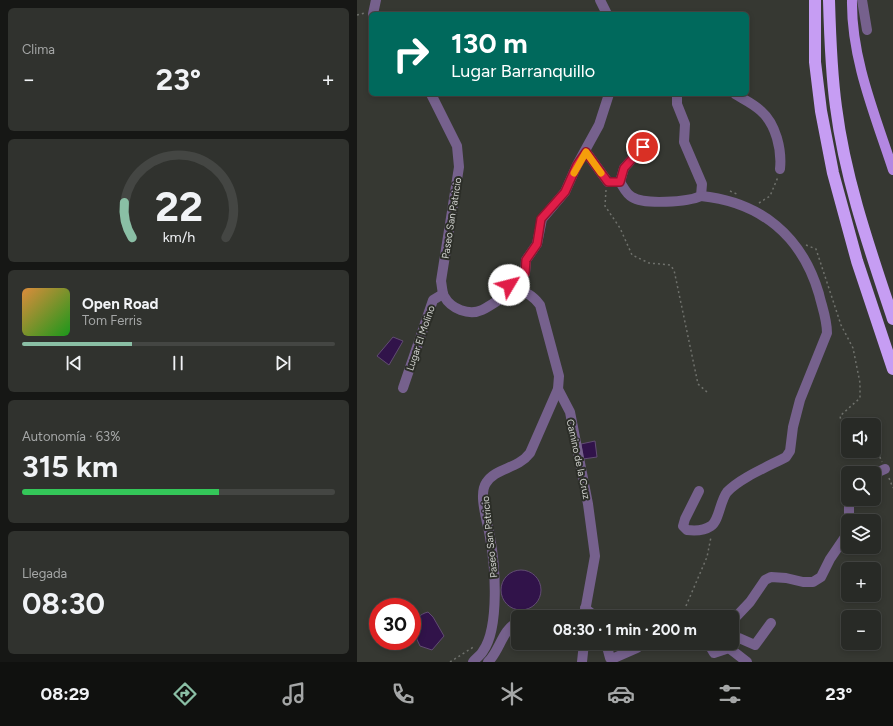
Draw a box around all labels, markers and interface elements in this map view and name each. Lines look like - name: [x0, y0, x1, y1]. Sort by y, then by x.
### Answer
- text: 130 m: [451, 26, 528, 60]
- icon: right: [385, 28, 437, 80]
- text: Clima: [22, 42, 55, 57]
- text: Lugar Barranquillo: [451, 60, 595, 82]
- text: 23°: [156, 61, 201, 98]
- text: −: [22, 66, 36, 93]
- text: +: [321, 66, 335, 93]
- pin: [626, 130, 660, 164]
- icon: arrive: [632, 136, 654, 158]
- street label: Paseo San Patricio: [439, 176, 464, 260]
- text: 22: [154, 181, 203, 231]
- text: km/h: [162, 228, 195, 246]
- position arrow: [488, 264, 530, 306]
- text: Open Road: [82, 295, 159, 313]
- street label: Lugar El Molino: [403, 304, 438, 373]
- text: Tom Ferris: [82, 313, 142, 328]
- icon: previous: [63, 352, 85, 374]
- icon: pause: [167, 352, 189, 374]
- icon: next: [272, 352, 294, 374]
- street label: Camino de la Cruz: [564, 418, 593, 500]
- map controls: [841, 418, 881, 650]
- button: sound: [841, 418, 881, 458]
- text: Autonomía · 63%: [22, 429, 120, 444]
- text: 315 km: [22, 448, 118, 485]
- button: search: [841, 466, 881, 506]
- street label: Paseo San Patricio: [479, 495, 500, 579]
- button: layers: [841, 514, 881, 554]
- button: +: [841, 562, 881, 602]
- text: Llegada: [22, 566, 67, 581]
- text: 08:30: [22, 585, 105, 622]
- speed limit sign: 30: [369, 598, 421, 650]
- button: −: [841, 610, 881, 650]
- text: 08:30 · 1 min · 200 m: [553, 621, 697, 639]
- icon: directions: [171, 680, 199, 708]
- icon: music: [280, 680, 308, 708]
- icon: phone: [389, 680, 417, 708]
- icon: climate: [498, 680, 526, 708]
- icon: car: [607, 680, 635, 708]
- icon: filters: [716, 680, 744, 708]
- text: 08:29: [41, 683, 90, 705]
- text: 23°: [825, 683, 852, 705]

